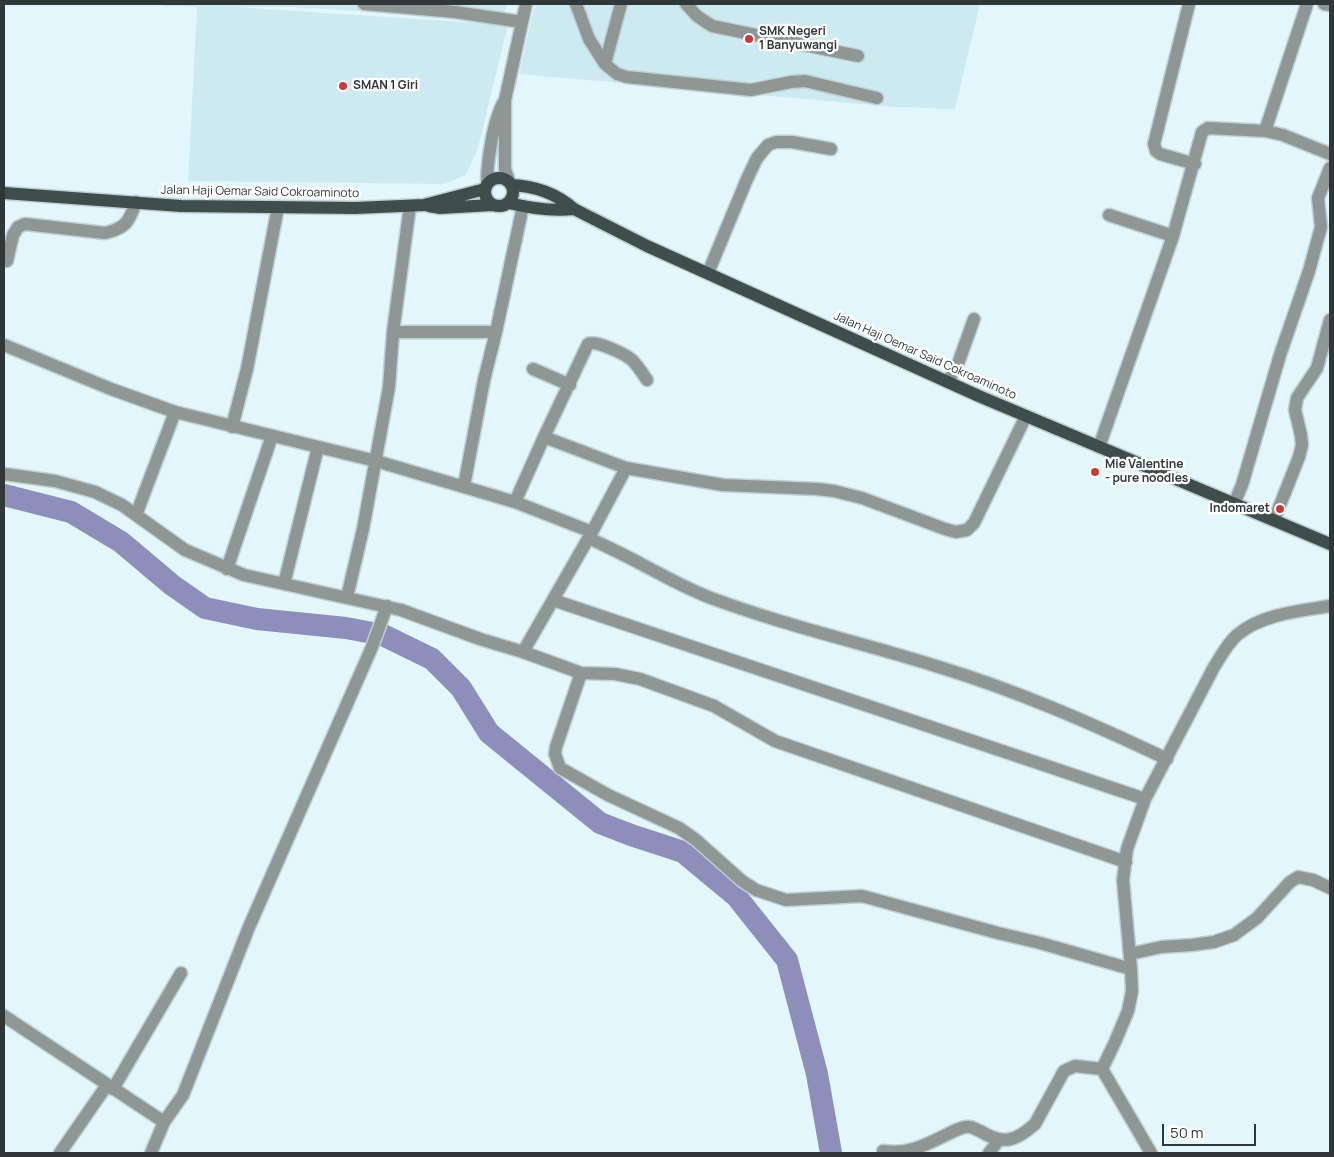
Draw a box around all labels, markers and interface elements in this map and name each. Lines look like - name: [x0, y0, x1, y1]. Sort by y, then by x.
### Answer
- place label: SMK Negeri 1 Banyuwangi: [759, 25, 837, 53]
- marker: SMK Negeri 1 Banyuwangi: [743, 33, 755, 45]
- place label: SMAN 1 Giri: [353, 79, 418, 93]
- marker: SMAN 1 Giri: [337, 80, 349, 92]
- street label: Jalan Haji Oemar Said Cokroaminoto: [161, 183, 359, 201]
- street label: Jalan Haji Oemar Said Cokroaminoto: [832, 309, 1018, 403]
- place label: Mie Valentine - pure noodles: [1105, 458, 1188, 486]
- marker: Mie Valentine - pure noodles: [1089, 466, 1101, 478]
- place label: Indomaret: [1210, 502, 1270, 516]
- marker: Indomaret: [1274, 503, 1286, 515]
- scale bar: [1164, 1114, 1258, 1146]
- text: 50 m: [1170, 1122, 1204, 1143]

